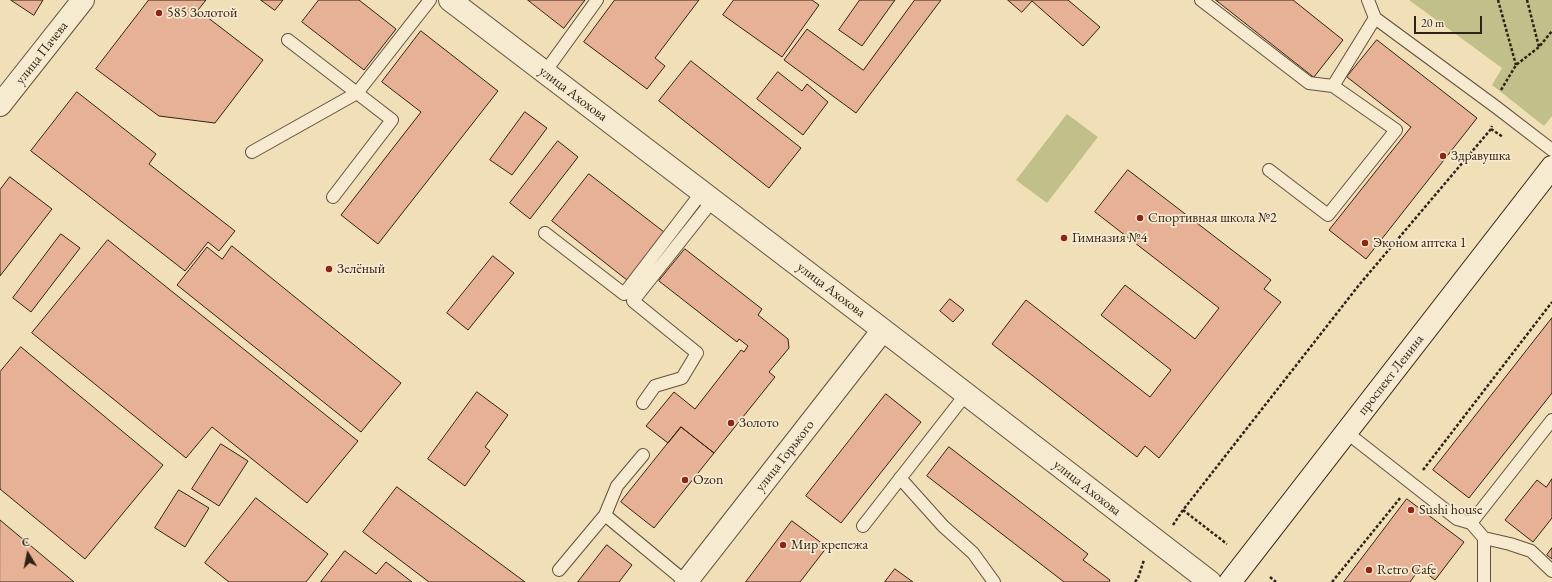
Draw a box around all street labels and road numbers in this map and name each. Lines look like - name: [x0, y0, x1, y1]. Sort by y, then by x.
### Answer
- street label: улица Пачева: [12, 18, 72, 88]
- street label: улица Ахохова: [535, 63, 611, 125]
- street label: улица Ахохова: [793, 259, 869, 321]
- street label: проспект Ленина: [1354, 331, 1428, 419]
- street label: улица Горького: [752, 417, 818, 495]
- street label: улица Ахохова: [1050, 456, 1124, 520]

